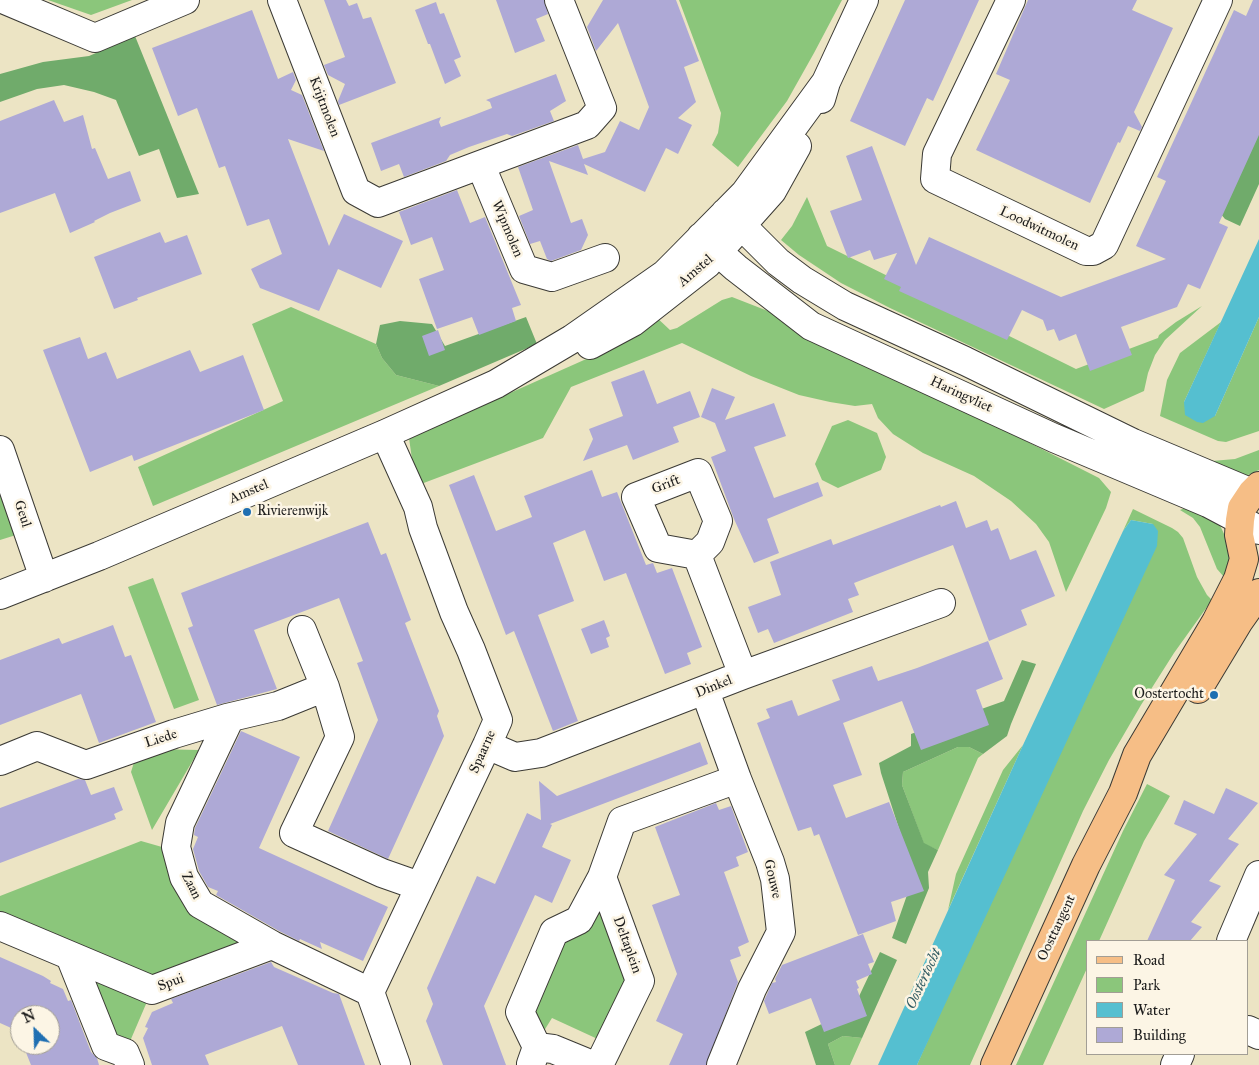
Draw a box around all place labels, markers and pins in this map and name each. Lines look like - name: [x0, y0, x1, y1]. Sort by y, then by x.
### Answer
- place label: Rivierenwijk: [257, 504, 328, 520]
- marker: Rivierenwijk: [241, 506, 253, 518]
- place label: Oostertocht: [1134, 687, 1204, 703]
- marker: Oostertocht: [1208, 689, 1220, 701]

